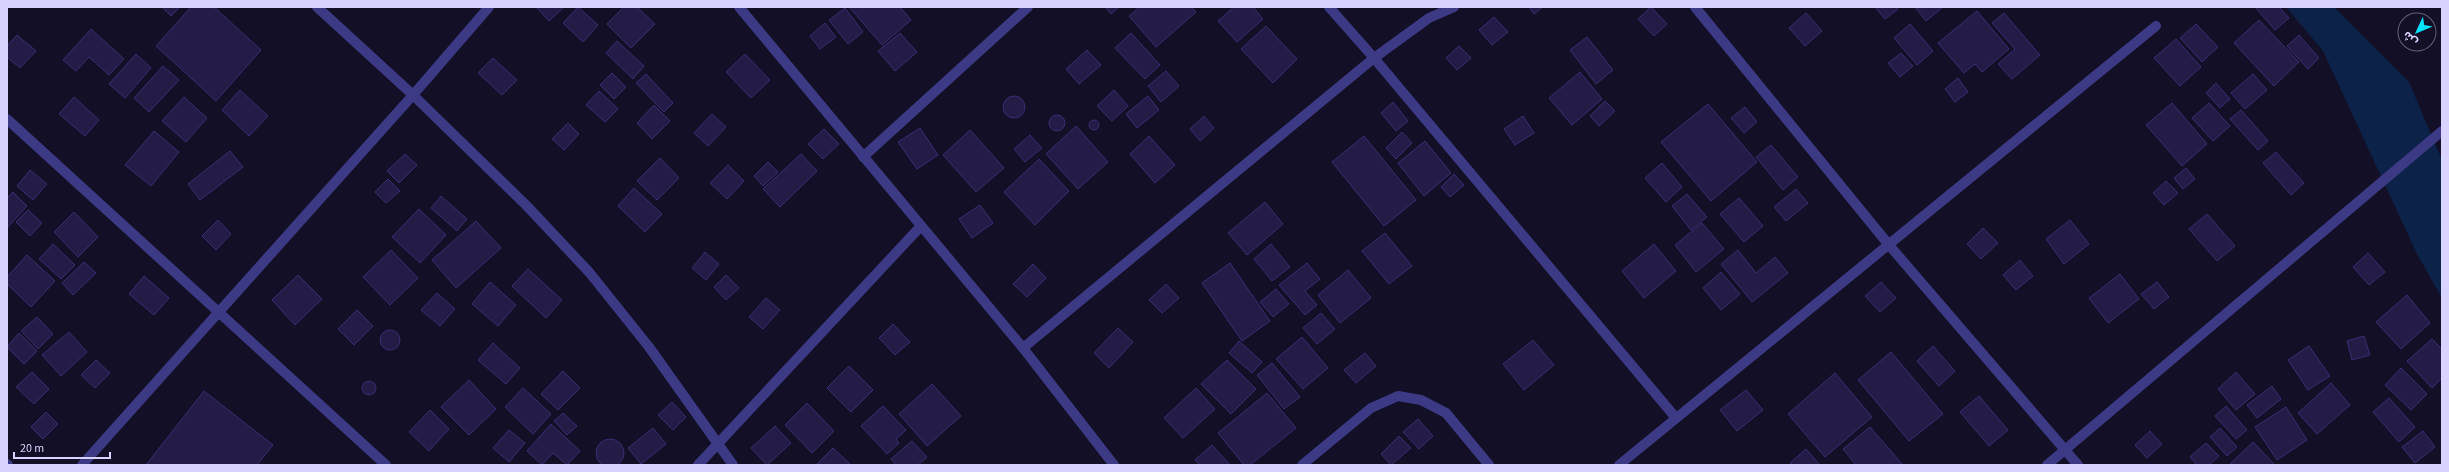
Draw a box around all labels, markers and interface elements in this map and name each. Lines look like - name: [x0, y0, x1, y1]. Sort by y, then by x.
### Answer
- north arrow: [2397, 12, 2437, 52]
- text: ش: [2400, 28, 2421, 49]
- scale bar: [14, 434, 110, 460]
- text: 20 m: [20, 440, 44, 457]

